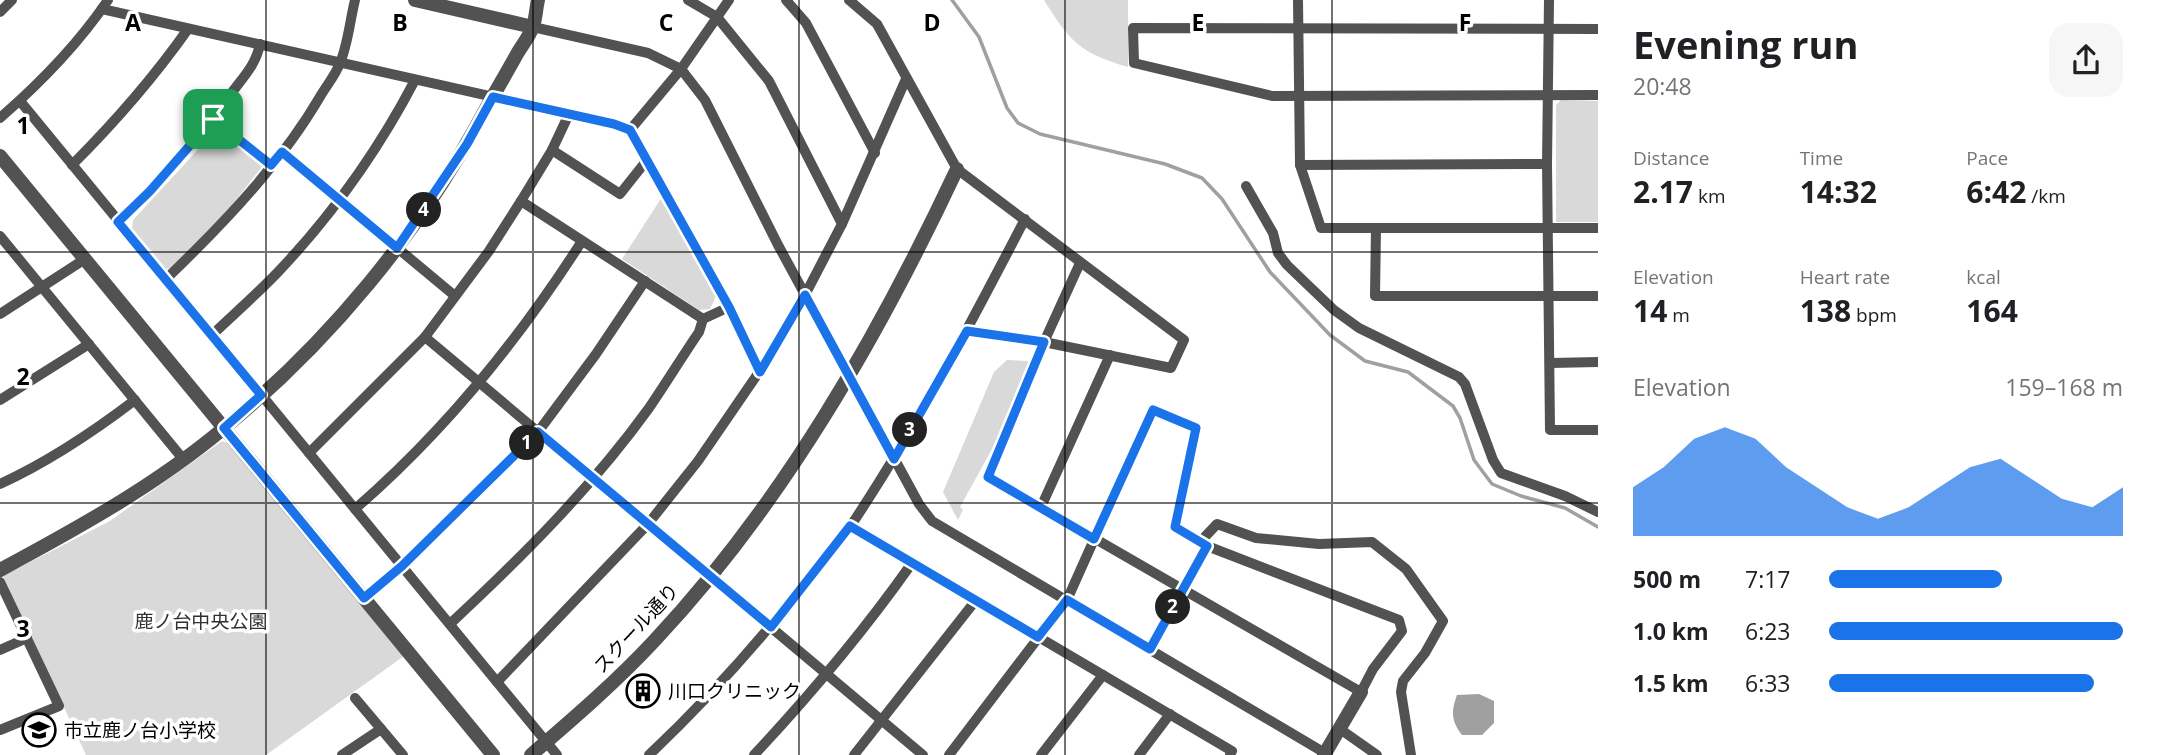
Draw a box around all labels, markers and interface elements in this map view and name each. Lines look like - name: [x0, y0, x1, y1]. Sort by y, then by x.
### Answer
- text: A: [125, 6, 141, 38]
- text: B: [392, 6, 408, 38]
- text: C: [659, 6, 673, 38]
- text: D: [923, 6, 941, 38]
- text: E: [1192, 6, 1204, 38]
- text: F: [1459, 6, 1471, 38]
- text: Evening run: [1633, 18, 1858, 70]
- button: share: [2049, 23, 2123, 97]
- text: 20:48: [1633, 70, 1692, 102]
- pin: [183, 89, 243, 149]
- icon: arrive: [194, 100, 232, 138]
- text: 1: [16, 109, 30, 141]
- text: Distance: [1633, 145, 1709, 171]
- text: Time: [1800, 145, 1843, 171]
- text: Pace: [1966, 145, 2008, 171]
- text: 2.17: [1633, 171, 1693, 212]
- text: 14:32: [1800, 171, 1877, 212]
- text: 6:42: [1966, 171, 2026, 212]
- text: km: [1693, 183, 1726, 209]
- text: /km: [2026, 183, 2066, 209]
- pin: 4: [406, 192, 442, 228]
- text: 4: [418, 196, 429, 222]
- text: Elevation: [1633, 264, 1714, 290]
- text: Heart rate: [1800, 264, 1890, 290]
- text: kcal: [1966, 264, 2001, 290]
- text: 14: [1633, 290, 1667, 331]
- text: 138: [1800, 290, 1851, 331]
- text: 164: [1966, 290, 2018, 331]
- text: m: [1667, 302, 1690, 328]
- text: bpm: [1851, 302, 1897, 328]
- text: 2: [16, 360, 30, 392]
- text: Elevation: [1633, 371, 1731, 403]
- text: 159–168 m: [2005, 371, 2123, 403]
- pin: 3: [892, 412, 928, 448]
- text: 3: [904, 416, 915, 442]
- pin: 1: [510, 426, 544, 460]
- text: 1: [521, 429, 532, 455]
- text: 500 m: [1633, 563, 1701, 595]
- text: 7:17: [1745, 563, 1791, 595]
- street label: スクール通り: [588, 577, 684, 679]
- pin: 2: [1156, 590, 1190, 624]
- text: 2: [1167, 593, 1178, 619]
- park label: 鹿ノ台中央公園: [134, 608, 268, 634]
- text: 3: [16, 612, 30, 644]
- text: 1.0 km: [1633, 615, 1709, 647]
- text: 6:23: [1745, 615, 1791, 647]
- text: 1.5 km: [1633, 667, 1709, 699]
- text: 6:33: [1745, 667, 1791, 699]
- building icon: 川口クリニック: [624, 672, 662, 710]
- place label: 川口クリニック: [668, 678, 801, 704]
- school or university icon: 市立鹿ノ台小学校: [20, 711, 58, 749]
- place label: 市立鹿ノ台小学校: [64, 717, 216, 743]

